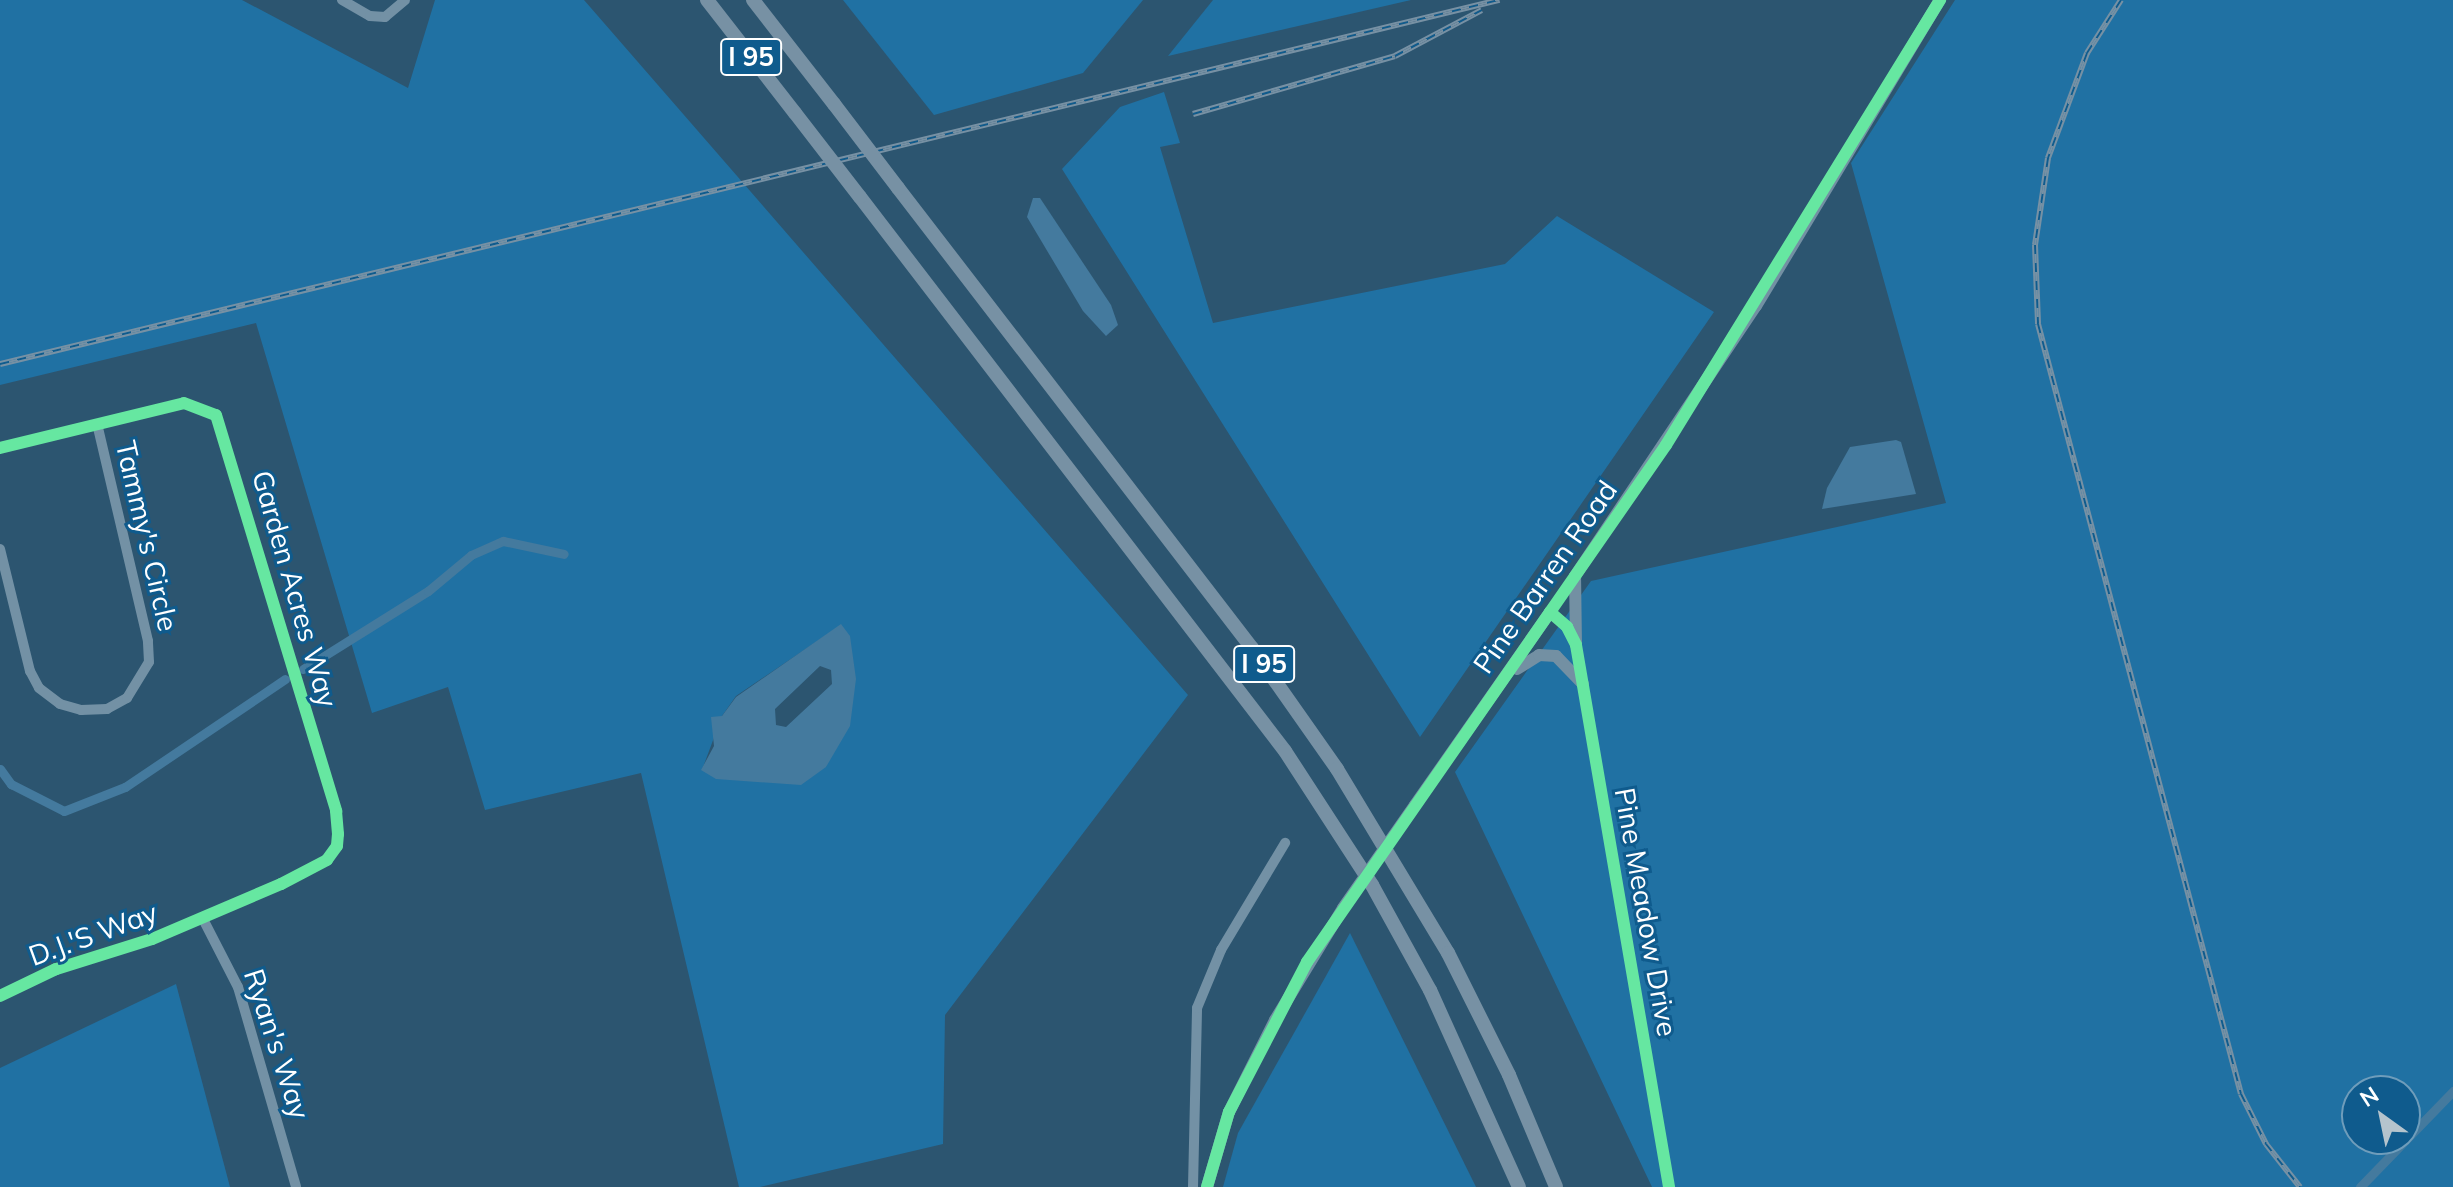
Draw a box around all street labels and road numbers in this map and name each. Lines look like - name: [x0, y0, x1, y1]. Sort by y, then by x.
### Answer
- road number: I 95: [719, 35, 783, 79]
- street label: Tammy's Circle: [109, 438, 185, 634]
- street label: Garden Acres Way: [245, 467, 345, 711]
- street label: Pine Barren Road: [1466, 474, 1624, 680]
- road number: I 95: [1232, 642, 1296, 686]
- street label: Pine Meadow Drive: [1608, 785, 1684, 1039]
- street label: D.J.'S Way: [24, 895, 162, 973]
- street label: Ryan's Way: [237, 965, 317, 1123]

